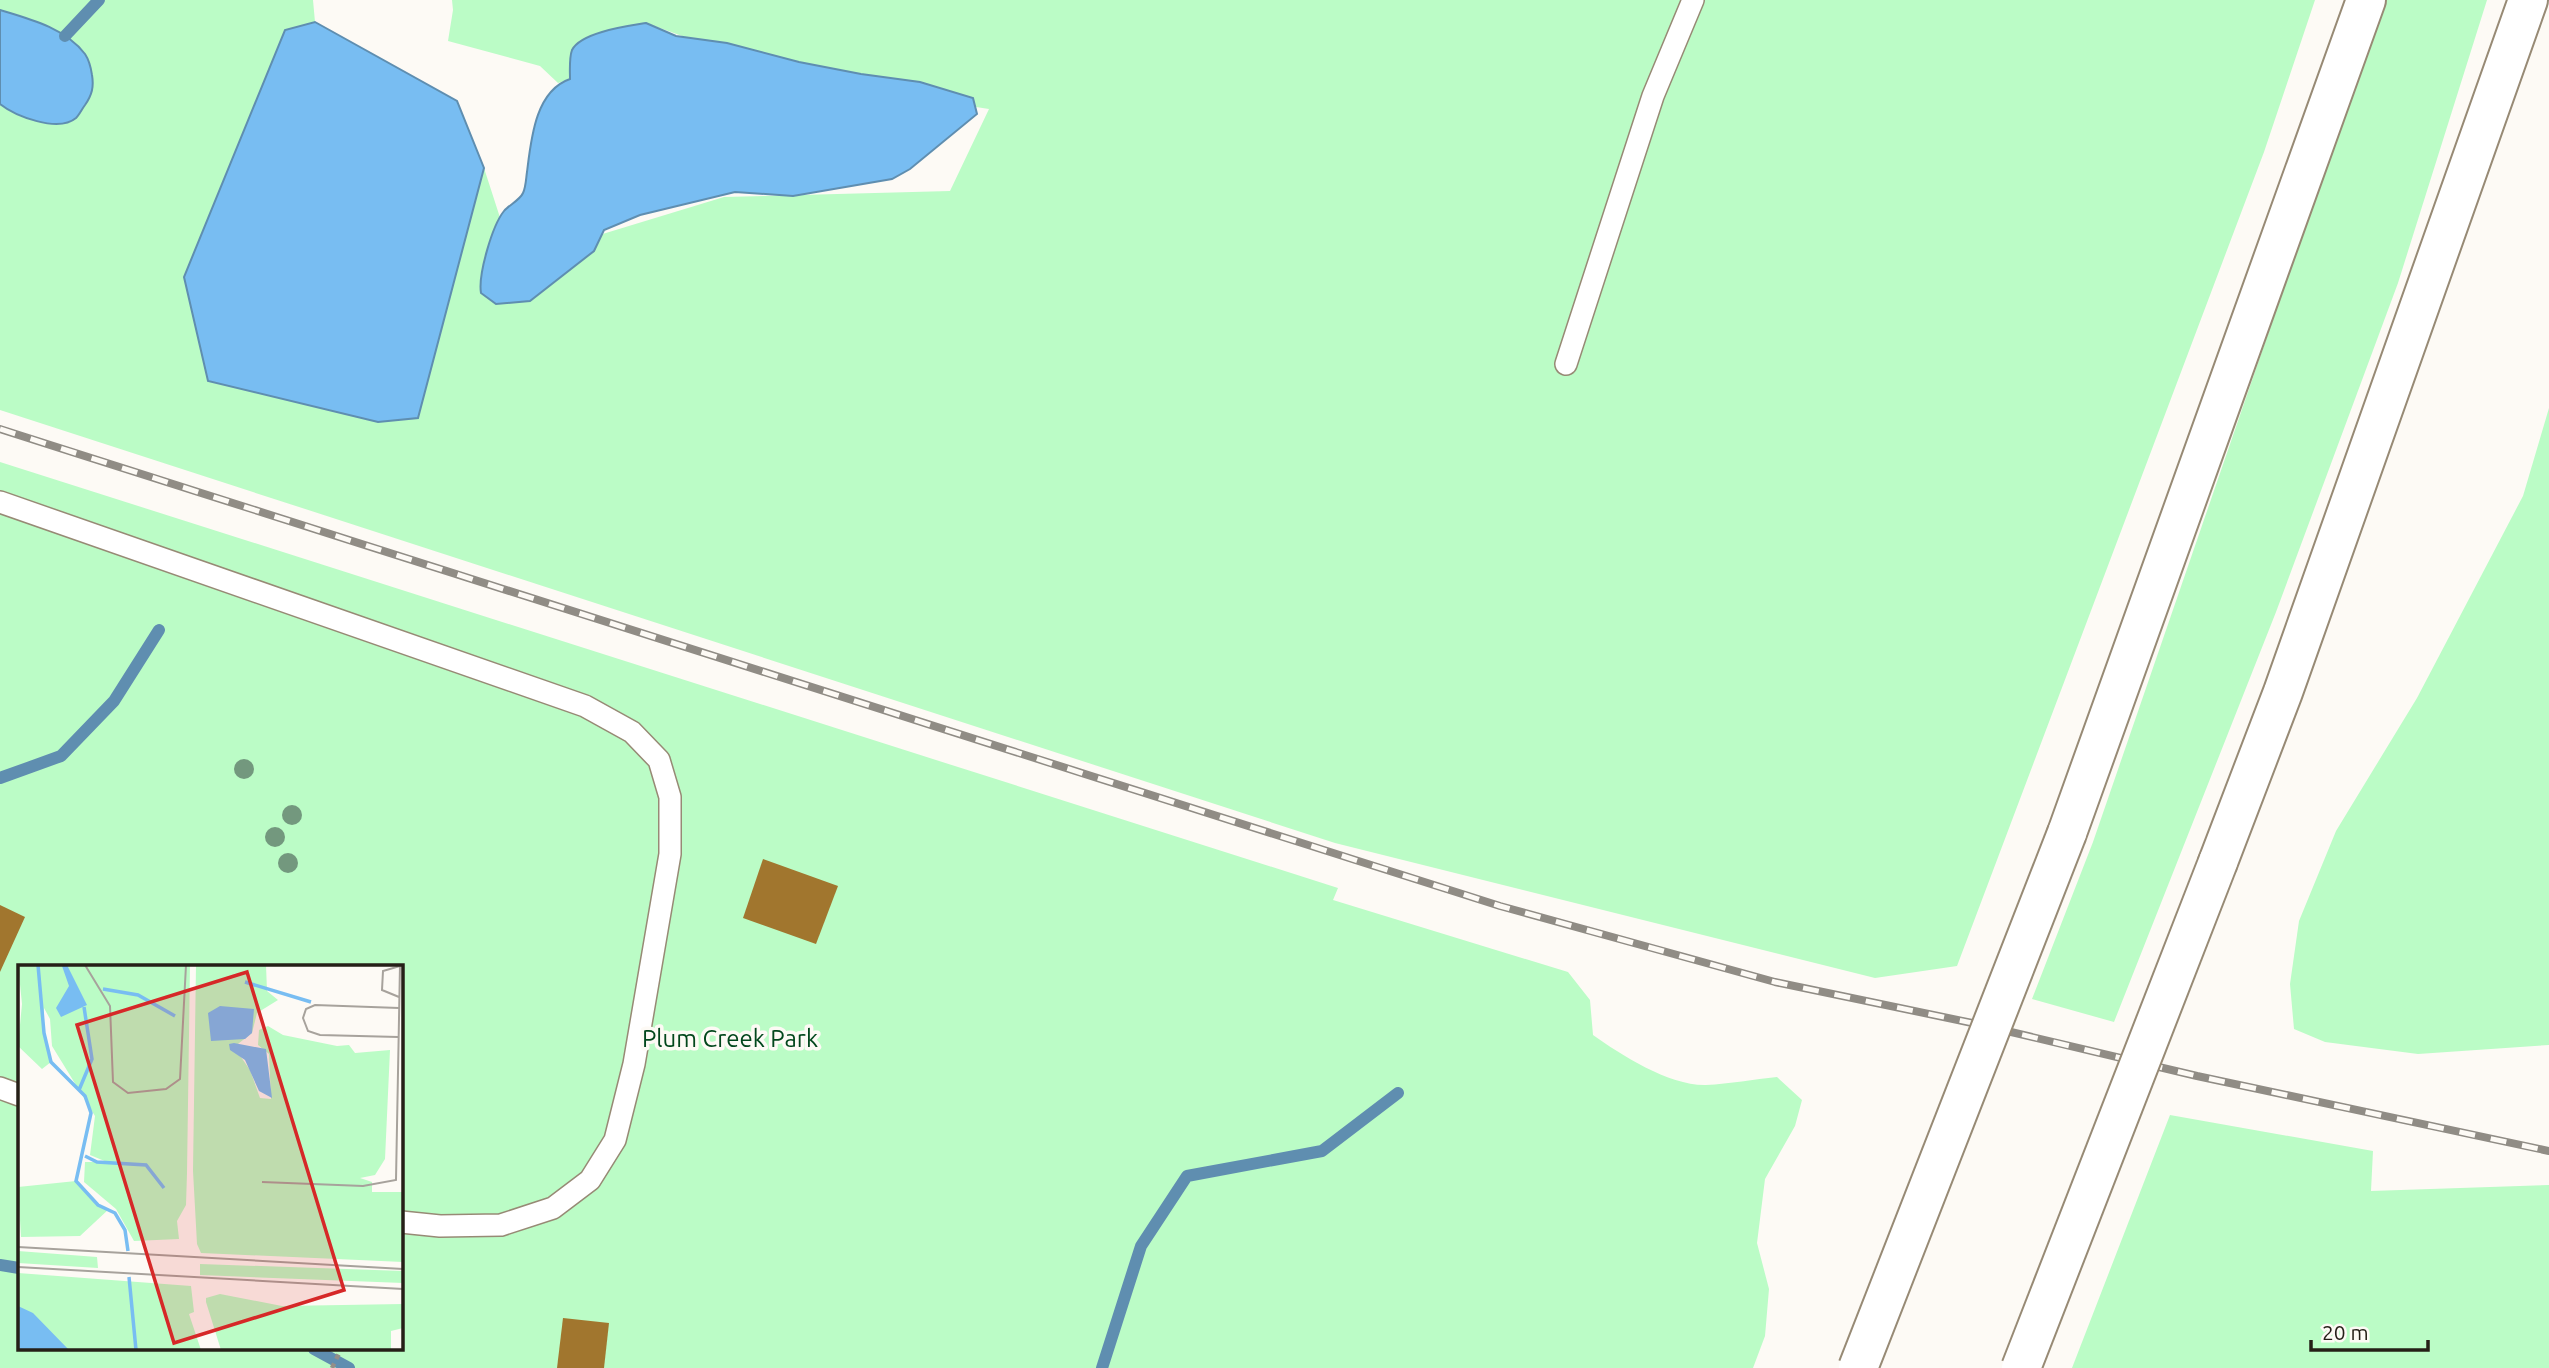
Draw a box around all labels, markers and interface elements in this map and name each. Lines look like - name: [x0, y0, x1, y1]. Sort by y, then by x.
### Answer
- inset map: [18, 965, 402, 1350]
- park label: Plum Creek Park: [642, 1025, 818, 1052]
- scale bar: [2311, 1308, 2428, 1352]
- text: 20 m: [2322, 1320, 2369, 1344]

